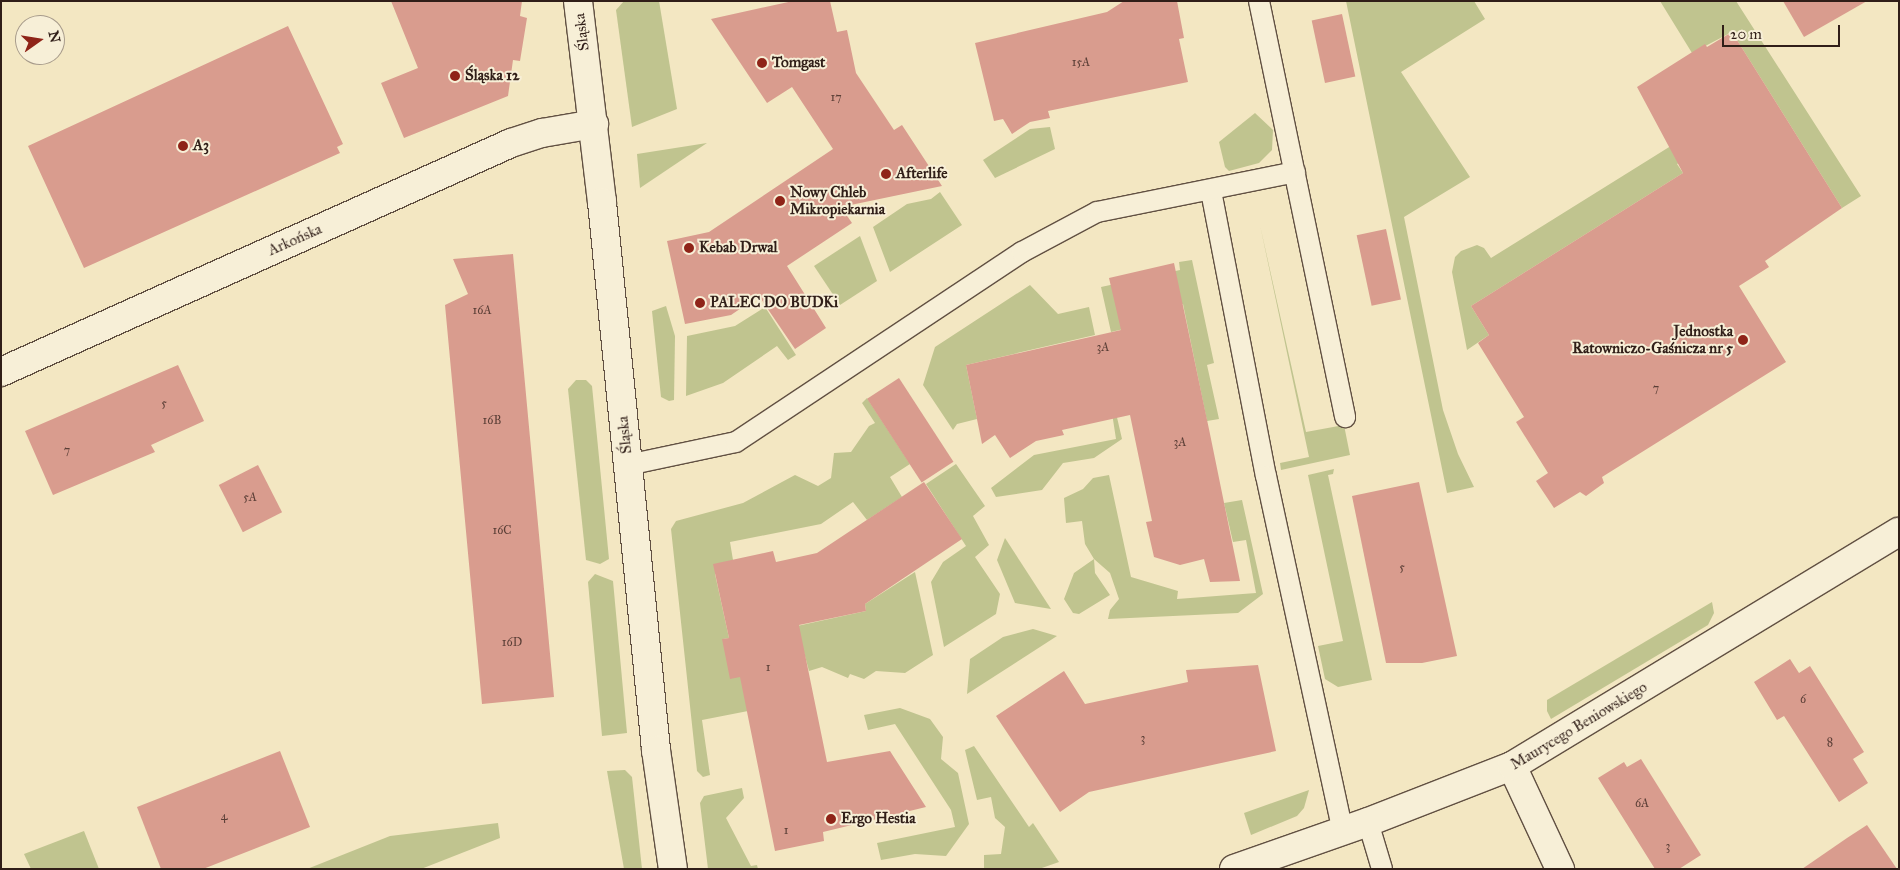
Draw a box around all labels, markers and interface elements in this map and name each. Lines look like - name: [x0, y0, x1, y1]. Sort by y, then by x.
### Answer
- street label: Śląska: [571, 12, 593, 52]
- north arrow: [15, 15, 65, 65]
- scale bar: [1725, 15, 1842, 47]
- text: 20 m: [1730, 25, 1762, 43]
- text: N: [45, 29, 64, 44]
- place label: Tomgast: [772, 54, 825, 72]
- house number: 15A: [1072, 56, 1090, 70]
- marker: Tomgast: [756, 57, 768, 69]
- place label: Śląska 12: [465, 67, 519, 85]
- marker: Śląska 12: [449, 70, 461, 82]
- house number: 17: [830, 91, 842, 105]
- place label: A3: [193, 137, 209, 155]
- marker: A3: [177, 140, 189, 152]
- place label: Afterlife: [896, 165, 948, 183]
- marker: Afterlife: [880, 168, 892, 180]
- place label: Nowy Chleb Mikropiekarnia: [790, 183, 885, 218]
- marker: Nowy Chleb Mikropiekarnia: [774, 195, 786, 207]
- street label: Arkońska: [265, 220, 325, 260]
- place label: Kebab Drwal: [699, 239, 778, 257]
- marker: Kebab Drwal: [683, 242, 695, 254]
- place label: PALEC DO BUDKi: [710, 294, 838, 312]
- marker: PALEC DO BUDKi: [694, 297, 706, 309]
- house number: 16A: [473, 304, 491, 318]
- place label: Jednostka Ratowniczo-Gaśnicza nr 5: [1572, 322, 1733, 357]
- marker: Jednostka Ratowniczo-Gaśnicza nr 5: [1737, 334, 1749, 346]
- house number: 3A: [1097, 341, 1109, 355]
- house number: 7: [1653, 382, 1659, 396]
- house number: 5: [161, 397, 167, 411]
- house number: 16B: [483, 414, 501, 428]
- street label: Śląska: [614, 415, 636, 455]
- house number: 3A: [1174, 436, 1186, 450]
- house number: 7: [64, 444, 70, 458]
- house number: 5A: [243, 491, 257, 505]
- house number: 16C: [492, 524, 512, 538]
- house number: 5: [1399, 561, 1405, 575]
- house number: 16D: [502, 636, 522, 650]
- house number: 1: [766, 661, 770, 675]
- street label: Maurycego Beniowskiego: [1508, 678, 1650, 774]
- house number: 6: [1800, 693, 1806, 707]
- house number: 3: [1141, 732, 1145, 746]
- house number: 8: [1827, 736, 1833, 750]
- house number: 6A: [1635, 797, 1649, 811]
- house number: 4: [221, 810, 227, 824]
- place label: Ergo Hestia: [841, 810, 916, 828]
- marker: Ergo Hestia: [825, 813, 837, 825]
- house number: 1: [784, 824, 788, 838]
- house number: 3: [1666, 840, 1670, 854]

